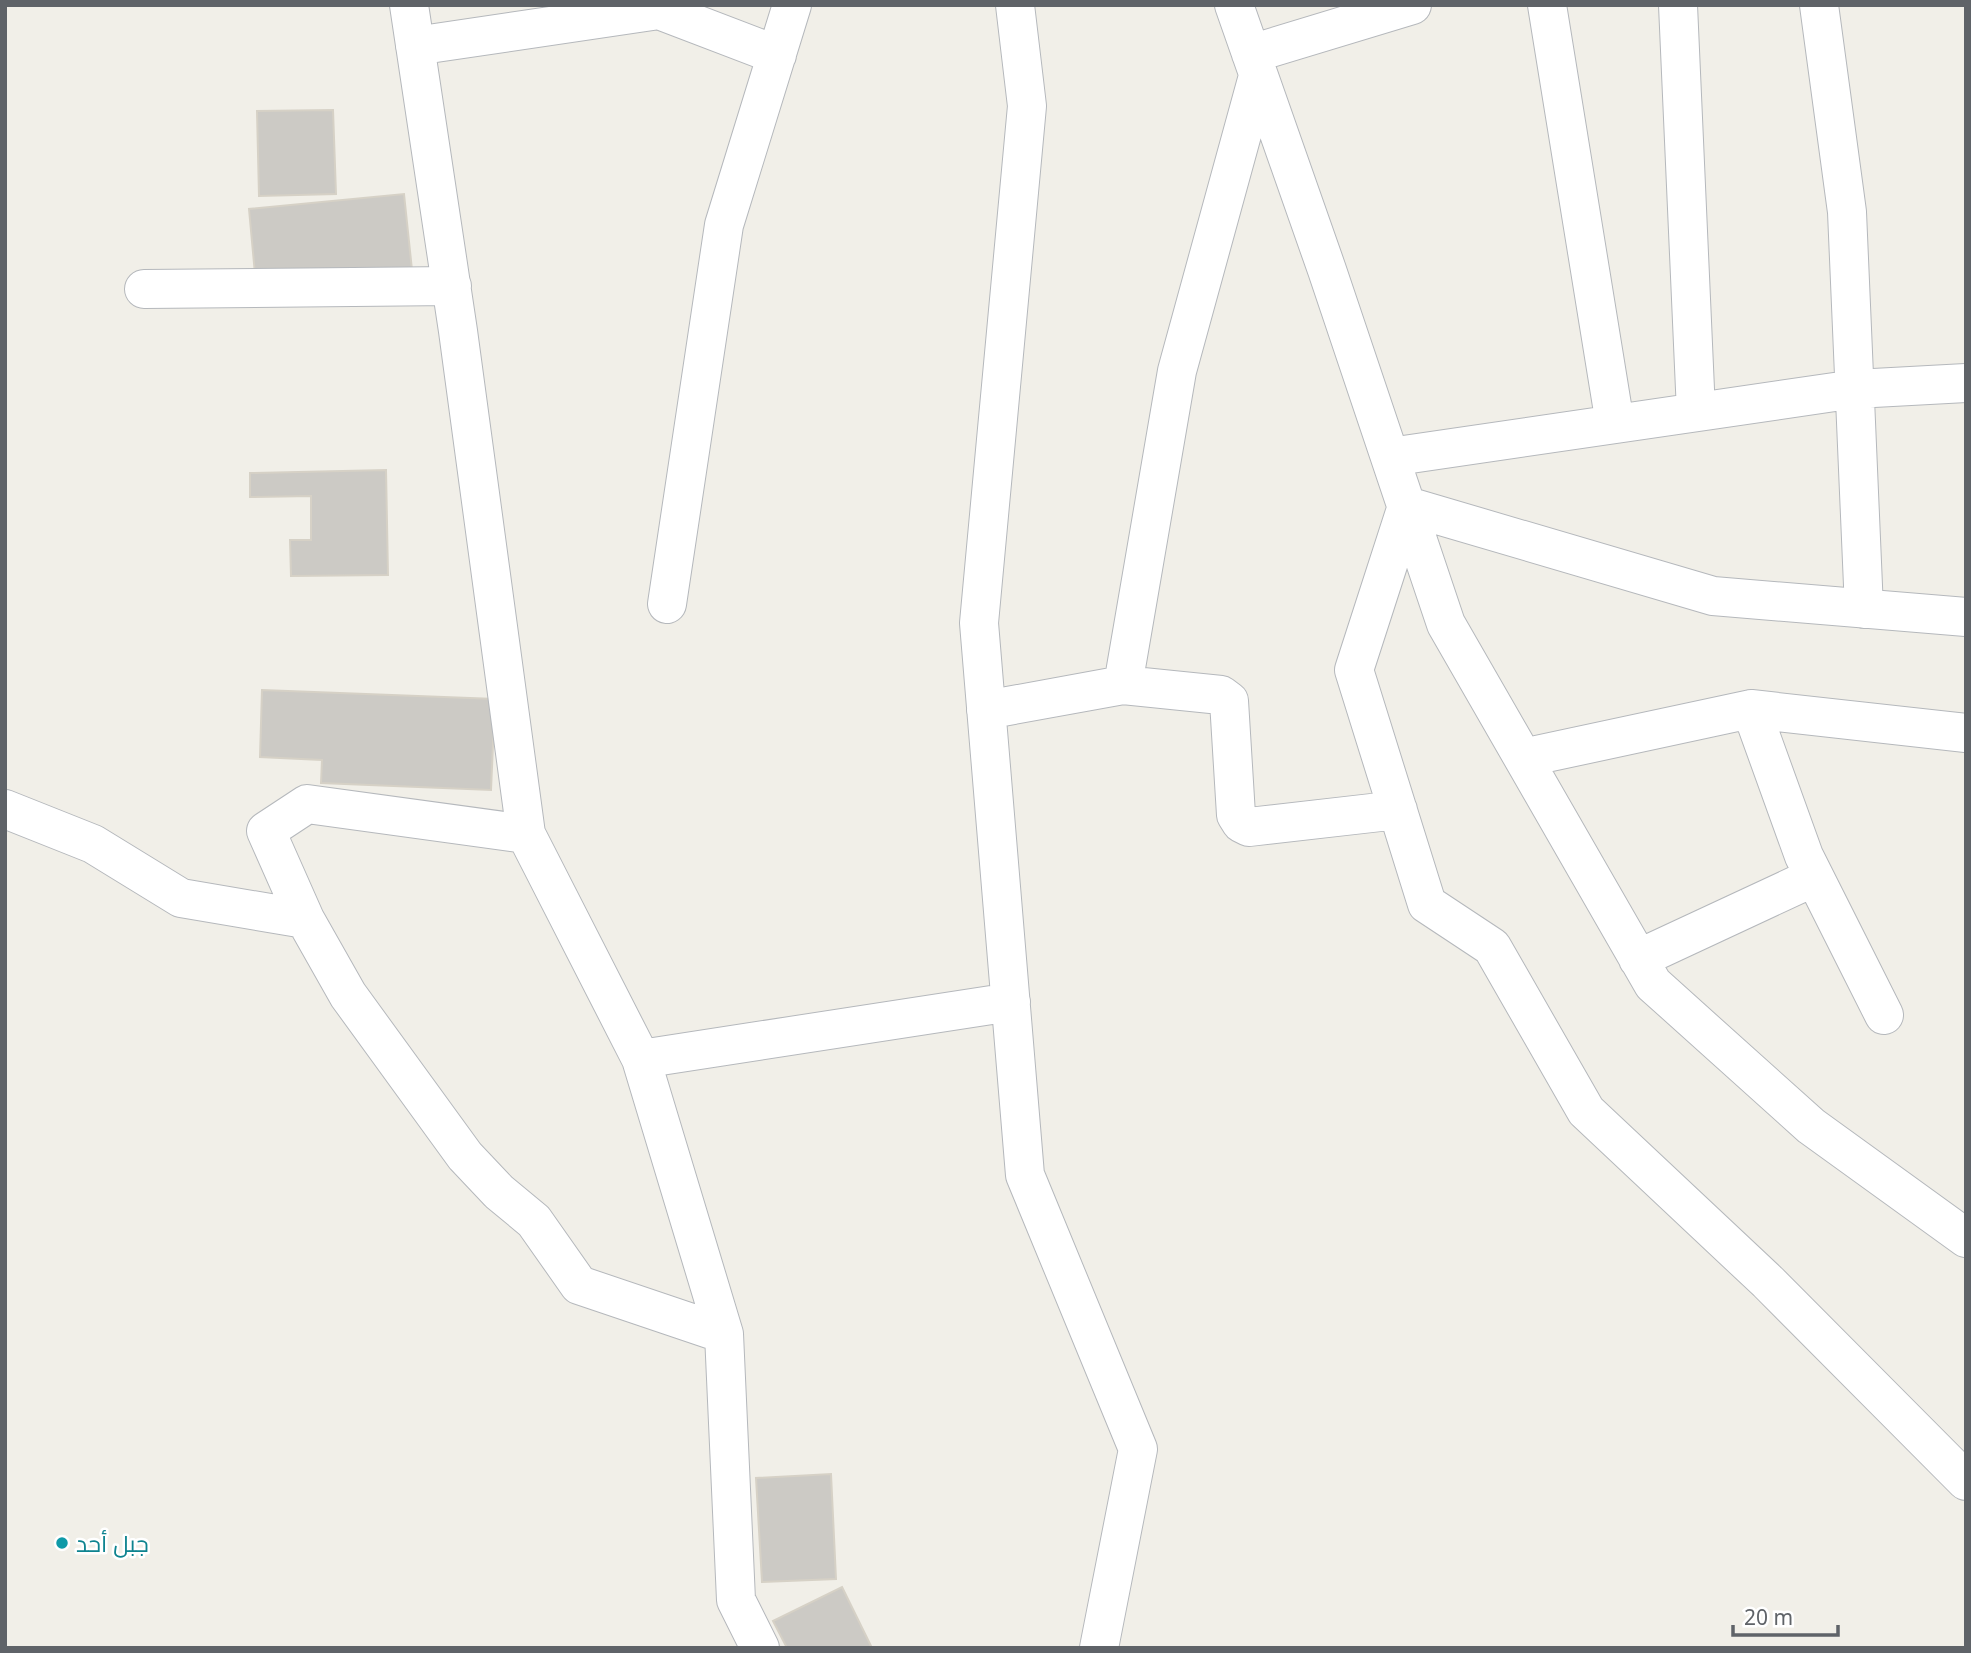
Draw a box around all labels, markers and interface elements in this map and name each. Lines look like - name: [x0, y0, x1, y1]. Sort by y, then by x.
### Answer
- place label: جبل أحد: [76, 1527, 149, 1559]
- marker: جبل أحد: [54, 1535, 70, 1551]
- scale bar: [1733, 1594, 1838, 1638]
- text: 20 m: [1744, 1603, 1793, 1631]

